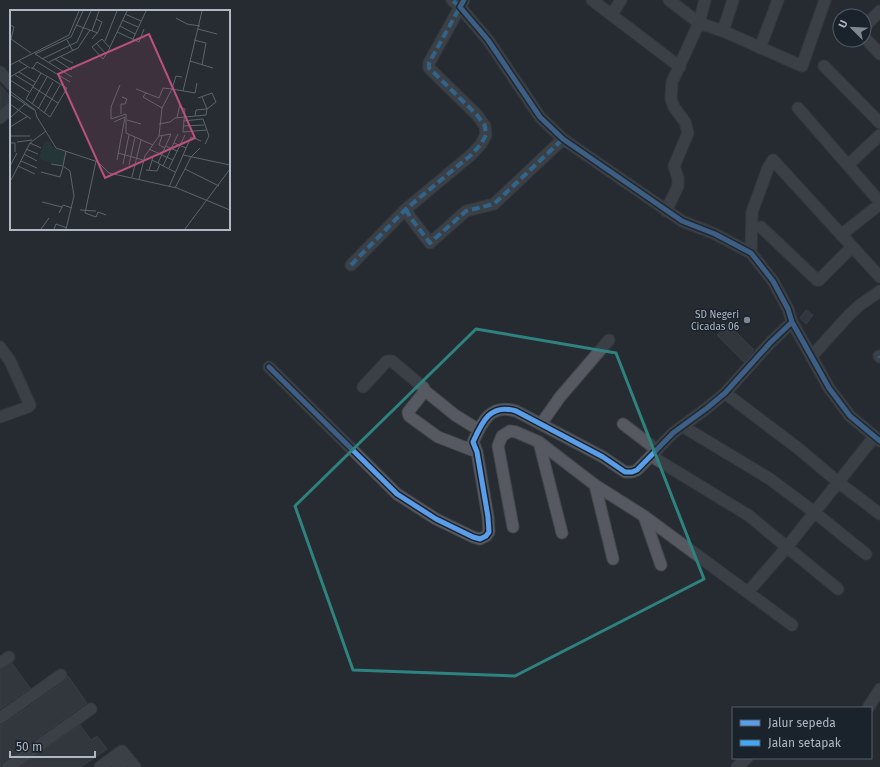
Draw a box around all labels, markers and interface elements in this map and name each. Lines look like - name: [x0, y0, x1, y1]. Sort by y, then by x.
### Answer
- north arrow: [832, 8, 872, 48]
- inset map: [10, 10, 230, 230]
- text: U: [836, 18, 851, 30]
- place label: SD Negeri Cicadas 06: [691, 309, 739, 333]
- marker: SD Negeri Cicadas 06: [742, 315, 752, 325]
- legend: [732, 707, 872, 759]
- text: Jalur sepeda: [768, 716, 836, 730]
- scale bar: [10, 733, 95, 759]
- text: Jalan setapak: [768, 736, 842, 750]
- text: 50 m: [16, 740, 42, 754]

